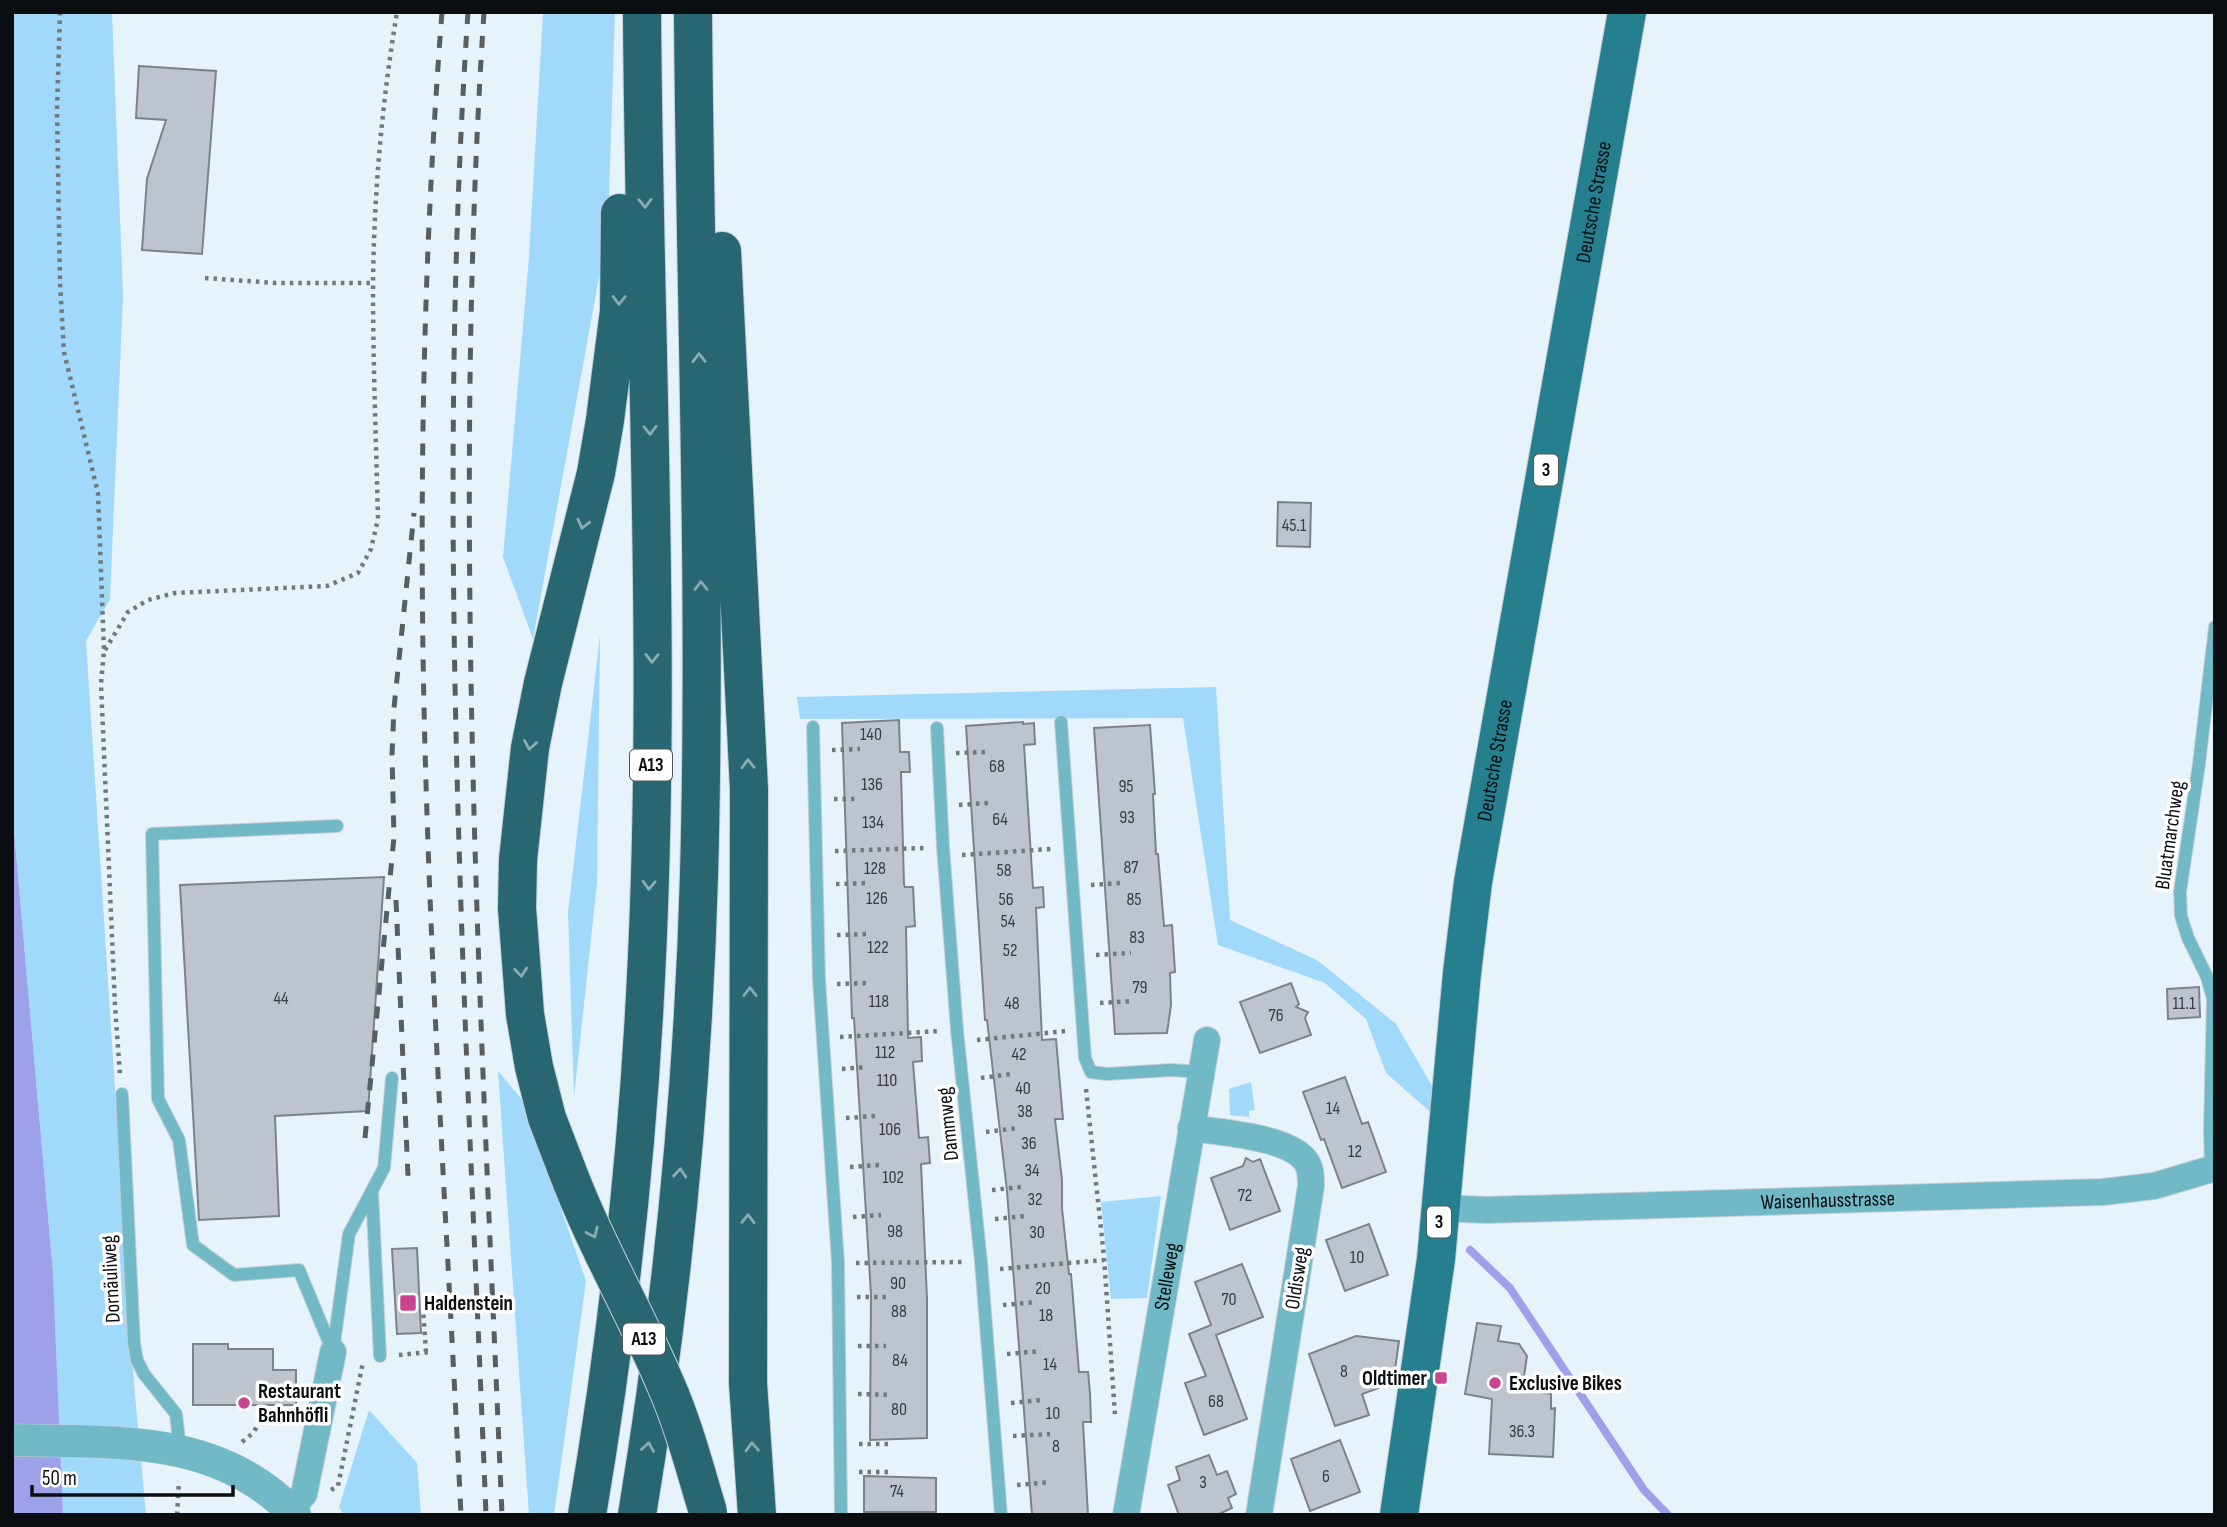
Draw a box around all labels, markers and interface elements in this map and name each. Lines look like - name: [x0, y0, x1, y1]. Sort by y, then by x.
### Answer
- street label: Deutsche Strasse: [1570, 139, 1616, 265]
- one-way arrow: [638, 198, 653, 209]
- one-way arrow: [612, 295, 627, 306]
- one-way arrow: [691, 353, 706, 364]
- one-way arrow: [642, 426, 658, 436]
- road number: 3: [1534, 454, 1558, 485]
- house number: 45.1: [1282, 515, 1307, 536]
- one-way arrow: [577, 518, 591, 530]
- one-way arrow: [694, 580, 709, 591]
- one-way arrow: [645, 653, 660, 664]
- street label: Deutsche Strasse: [1471, 698, 1518, 823]
- house number: 140: [860, 724, 882, 745]
- one-way arrow: [524, 739, 539, 751]
- road number: A13: [630, 750, 672, 780]
- house number: 68: [989, 756, 1005, 777]
- one-way arrow: [740, 759, 755, 770]
- house number: 136: [861, 774, 883, 795]
- house number: 95: [1118, 776, 1134, 797]
- street label: Bluatmarchweg: [2150, 779, 2190, 891]
- house number: 93: [1119, 807, 1135, 828]
- house number: 64: [992, 809, 1008, 830]
- house number: 134: [862, 812, 884, 833]
- house number: 87: [1123, 857, 1139, 878]
- house number: 128: [864, 858, 886, 879]
- house number: 58: [996, 860, 1012, 881]
- one-way arrow: [641, 880, 656, 891]
- house number: 126: [866, 888, 888, 909]
- house number: 56: [998, 889, 1014, 910]
- house number: 85: [1126, 889, 1142, 910]
- house number: 54: [1001, 911, 1016, 932]
- house number: 83: [1129, 927, 1145, 948]
- house number: 122: [867, 937, 889, 958]
- house number: 52: [1003, 940, 1017, 961]
- one-way arrow: [513, 967, 528, 978]
- house number: 79: [1132, 977, 1148, 998]
- one-way arrow: [742, 986, 758, 997]
- house number: 44: [273, 988, 289, 1009]
- house number: 118: [869, 991, 889, 1012]
- house number: 48: [1004, 993, 1020, 1014]
- house number: 11.1: [2173, 993, 2196, 1014]
- house number: 76: [1268, 1005, 1284, 1026]
- house number: 112: [875, 1042, 895, 1063]
- house number: 42: [1011, 1044, 1027, 1065]
- house number: 110: [877, 1070, 897, 1091]
- house number: 40: [1015, 1078, 1031, 1099]
- street label: Dammweg: [932, 1086, 964, 1162]
- house number: 14: [1326, 1098, 1340, 1119]
- house number: 38: [1017, 1101, 1033, 1122]
- house number: 106: [879, 1119, 901, 1140]
- house number: 36: [1021, 1133, 1037, 1154]
- house number: 12: [1348, 1141, 1362, 1162]
- house number: 34: [1024, 1160, 1040, 1181]
- one-way arrow: [672, 1167, 687, 1178]
- house number: 102: [882, 1167, 904, 1188]
- house number: 72: [1238, 1185, 1252, 1206]
- street label: Waisenhausstrasse: [1760, 1186, 1895, 1214]
- house number: 32: [1028, 1189, 1042, 1210]
- road number: 3: [1427, 1206, 1451, 1238]
- one-way arrow: [740, 1214, 756, 1224]
- house number: 98: [887, 1221, 903, 1242]
- house number: 30: [1029, 1222, 1045, 1243]
- one-way arrow: [585, 1226, 599, 1238]
- street label: Dornäuliweg: [96, 1235, 126, 1323]
- street label: Stelleweg: [1149, 1241, 1185, 1312]
- street label: Oldisweg: [1280, 1245, 1314, 1311]
- house number: 10: [1350, 1247, 1364, 1268]
- house number: 90: [890, 1273, 906, 1294]
- house number: 20: [1035, 1278, 1051, 1299]
- house number: 70: [1221, 1289, 1237, 1310]
- place label: Haldenstein: [424, 1291, 513, 1316]
- marker: Haldenstein: [398, 1293, 418, 1313]
- house number: 88: [891, 1301, 907, 1322]
- house number: 18: [1039, 1305, 1053, 1326]
- road number: A13: [623, 1324, 665, 1354]
- house number: 84: [892, 1350, 908, 1371]
- house number: 14: [1043, 1354, 1057, 1375]
- house number: 8: [1340, 1361, 1348, 1382]
- place label: Oldtimer: [1362, 1366, 1427, 1391]
- marker: Oldtimer: [1433, 1370, 1449, 1386]
- place label: Exclusive Bikes: [1509, 1371, 1622, 1396]
- marker: Exclusive Bikes: [1487, 1375, 1503, 1391]
- place label: Restaurant Bahnhöfli: [258, 1379, 341, 1428]
- house number: 68: [1208, 1391, 1224, 1412]
- marker: Restaurant Bahnhöfli: [236, 1395, 252, 1411]
- house number: 80: [891, 1399, 907, 1420]
- house number: 10: [1046, 1403, 1060, 1424]
- house number: 36.3: [1509, 1421, 1535, 1442]
- house number: 8: [1052, 1436, 1060, 1457]
- one-way arrow: [745, 1441, 760, 1452]
- one-way arrow: [640, 1442, 655, 1453]
- scale bar: [32, 1454, 233, 1498]
- text: 50 m: [42, 1466, 77, 1491]
- house number: 6: [1322, 1466, 1330, 1487]
- house number: 3: [1199, 1472, 1207, 1493]
- house number: 74: [890, 1481, 904, 1502]

